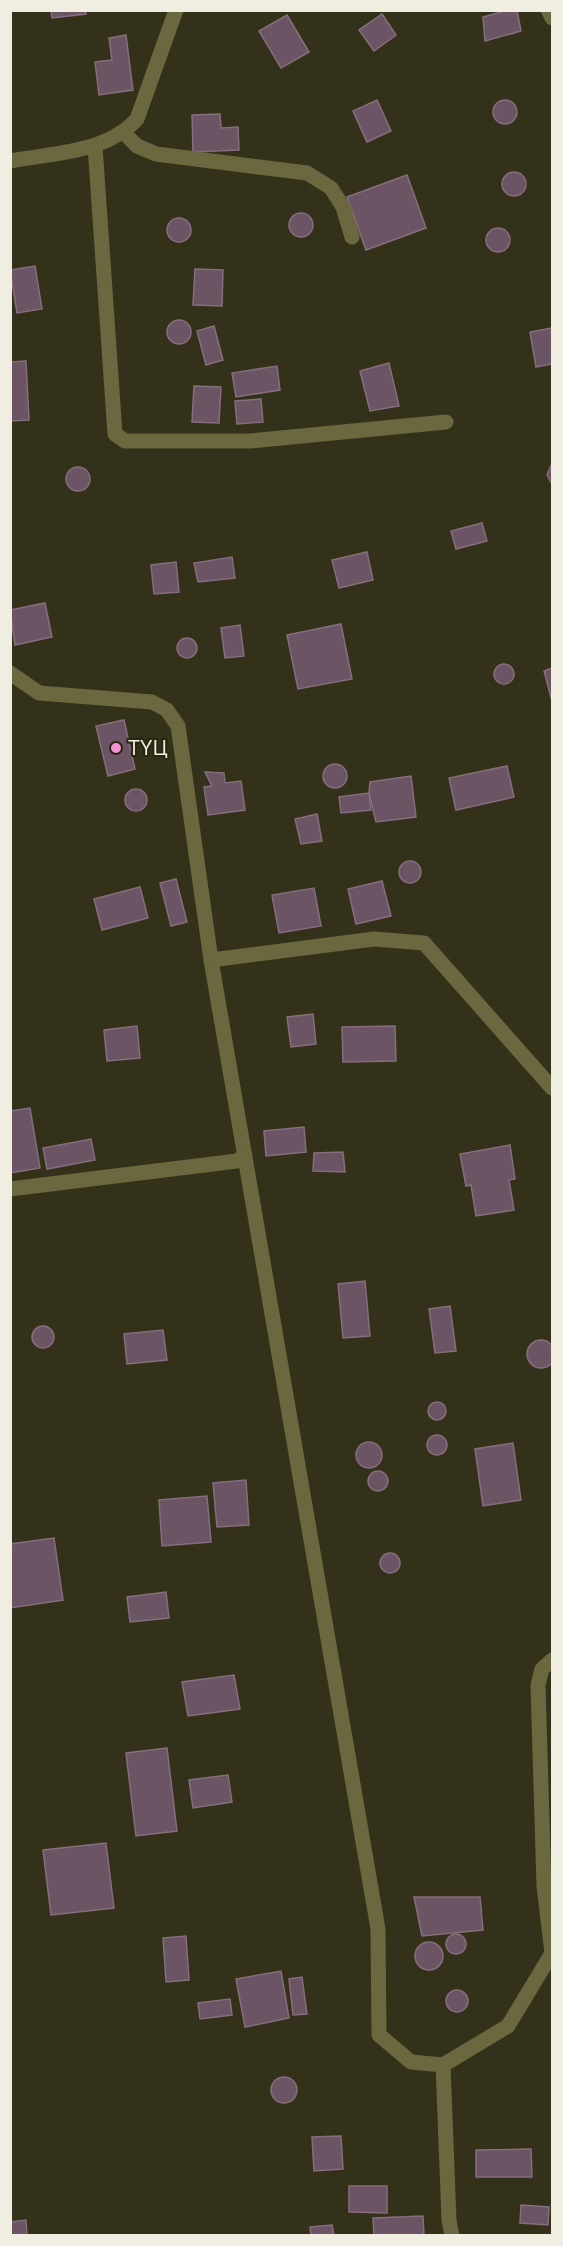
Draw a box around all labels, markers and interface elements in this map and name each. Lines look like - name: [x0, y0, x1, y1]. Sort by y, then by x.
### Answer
- place label: ТҮЦ: [128, 733, 168, 761]
- marker: ТҮЦ: [109, 741, 123, 755]

